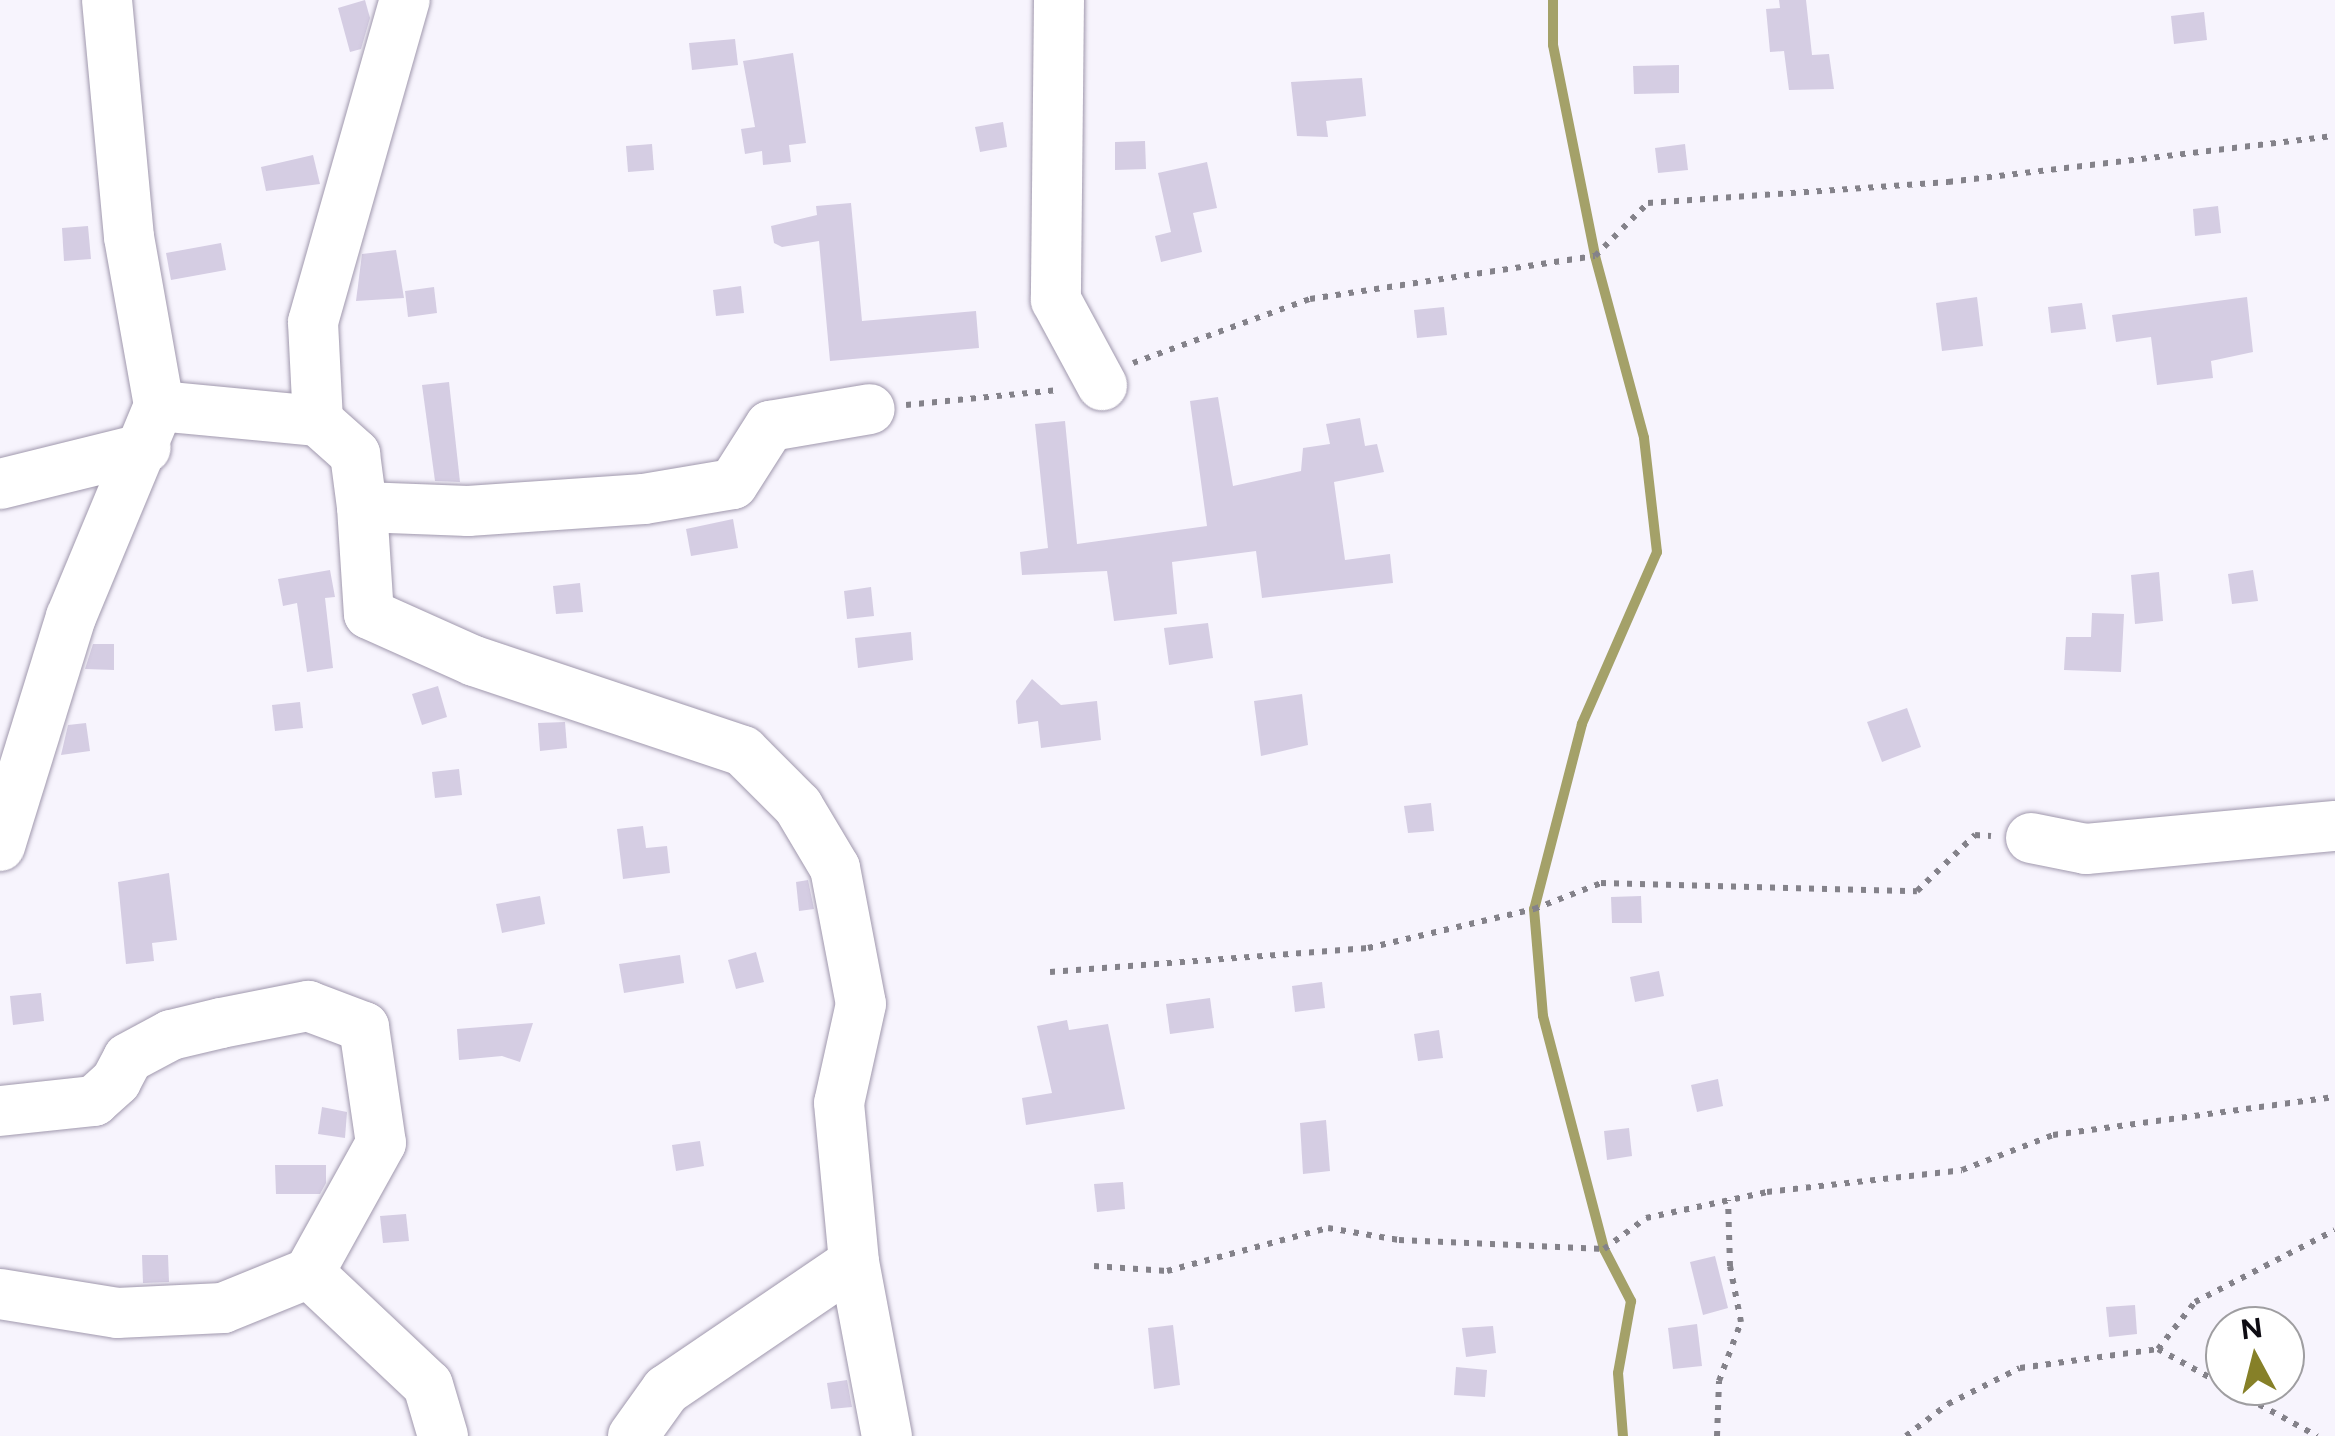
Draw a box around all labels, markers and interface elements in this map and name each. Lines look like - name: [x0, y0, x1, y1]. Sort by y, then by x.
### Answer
- north arrow: [2205, 1306, 2305, 1406]
- text: N: [2239, 1310, 2264, 1346]

